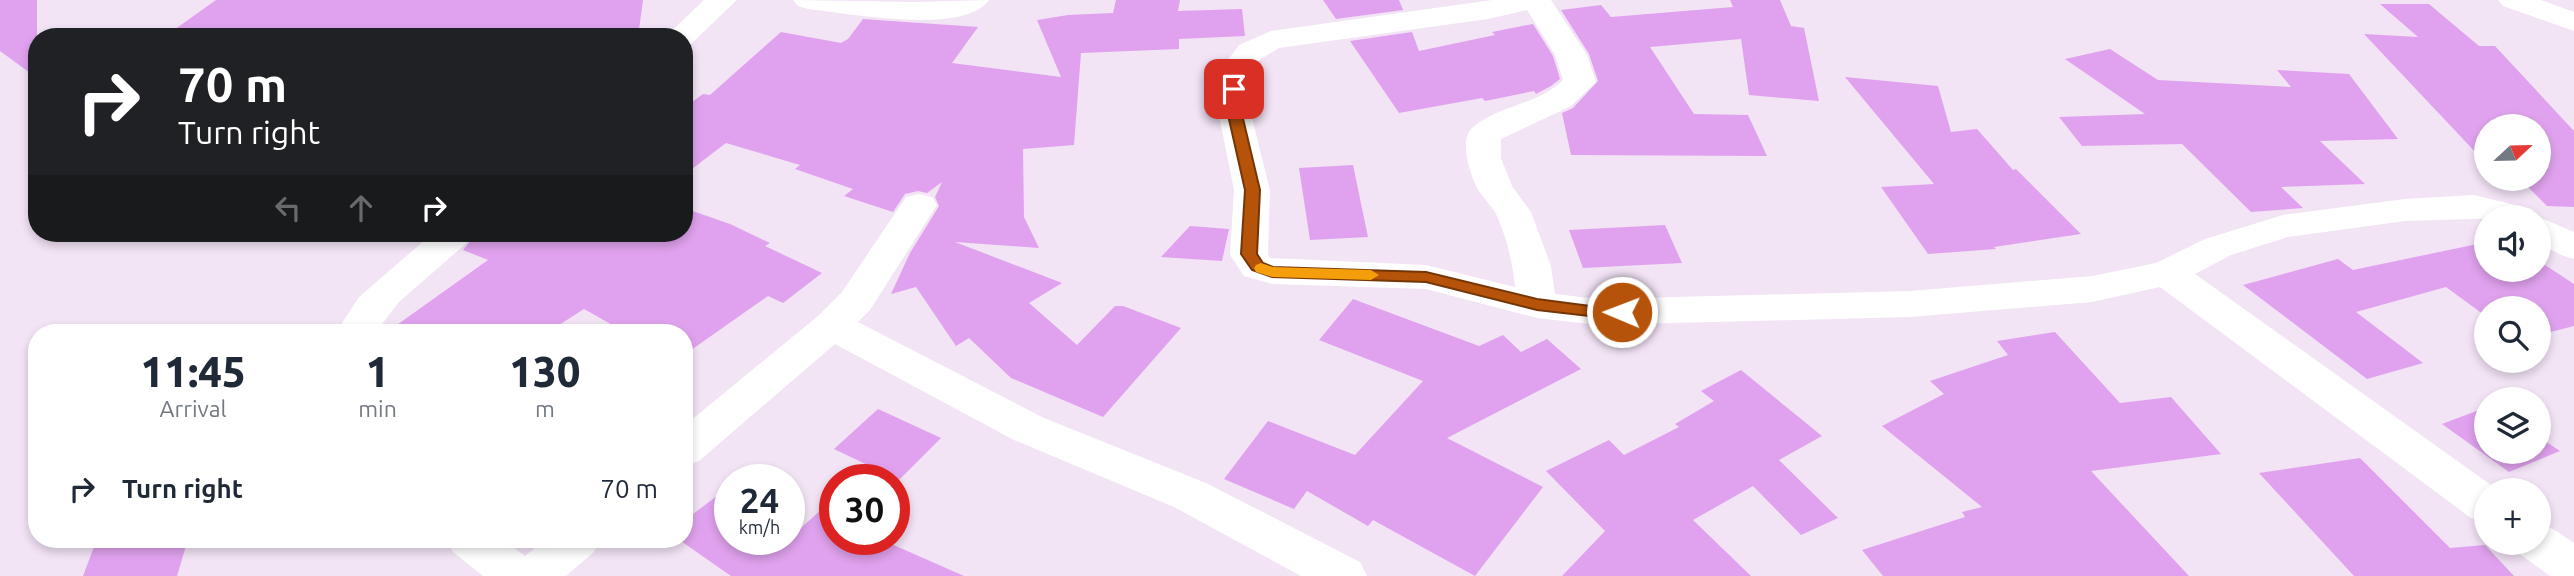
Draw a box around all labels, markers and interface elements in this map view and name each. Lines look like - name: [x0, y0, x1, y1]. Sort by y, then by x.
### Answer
- icon: right: [63, 56, 154, 147]
- text: 70 m: [178, 56, 287, 111]
- pin: [1204, 59, 1264, 119]
- icon: arrive: [1215, 70, 1253, 108]
- text: Turn right: [178, 114, 320, 150]
- north arrow: [2474, 114, 2552, 191]
- map controls: [2474, 114, 2551, 555]
- icon: left: [269, 189, 307, 227]
- icon: ahead: [342, 189, 380, 227]
- icon: right: [415, 189, 453, 227]
- button: sound: [2474, 205, 2551, 282]
- position arrow: [1585, 275, 1659, 349]
- button: search: [2474, 296, 2551, 373]
- text: 11:45: [141, 348, 246, 395]
- text: 1: [366, 348, 389, 395]
- text: 130: [509, 348, 580, 395]
- button: layers: [2474, 387, 2551, 464]
- text: Arrival: [160, 396, 227, 421]
- text: min: [358, 396, 397, 421]
- text: m: [535, 396, 555, 421]
- speed limit sign: 30: [819, 464, 910, 555]
- icon: right: [63, 470, 101, 508]
- text: Turn right: [122, 474, 243, 503]
- text: 70 m: [600, 474, 658, 503]
- button: +: [2474, 478, 2551, 555]
- text: 24: [740, 480, 779, 520]
- text: km/h: [739, 517, 780, 537]

